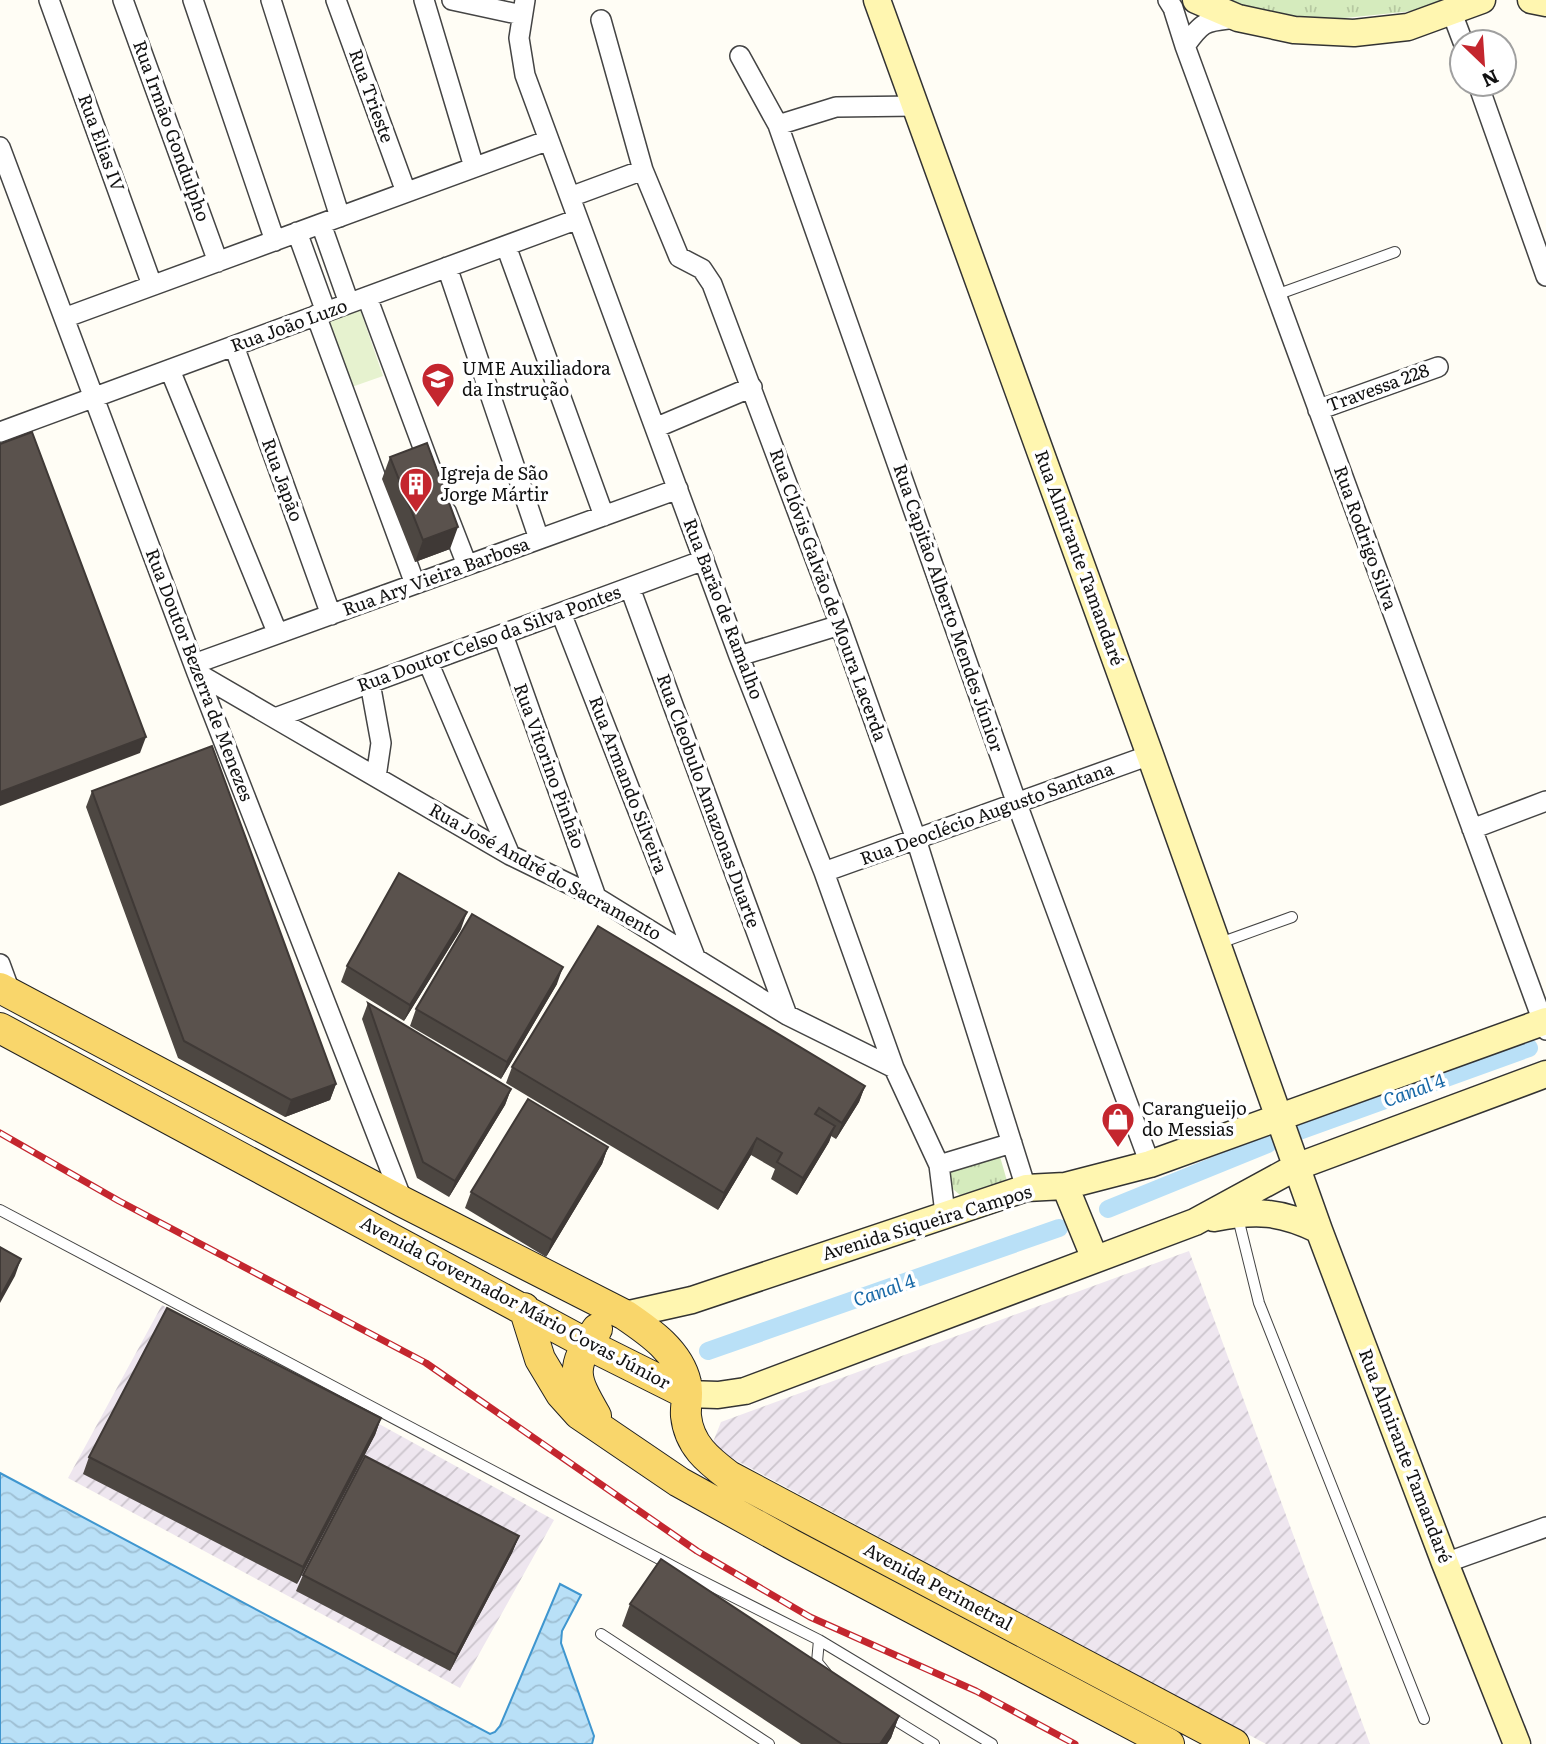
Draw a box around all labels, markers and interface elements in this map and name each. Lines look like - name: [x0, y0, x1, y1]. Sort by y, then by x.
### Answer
- north arrow: [1448, 28, 1518, 98]
- street label: Rua Irmão Gondulpho: [127, 36, 218, 225]
- street label: Rua Trieste: [343, 45, 402, 146]
- text: N: [1477, 63, 1504, 95]
- street label: Rua Elias IV: [72, 90, 133, 195]
- street label: Rua João Luzo: [226, 291, 351, 358]
- place label: UME Auxiliadora da Instrução: [462, 354, 611, 402]
- street label: Travessa 228: [1322, 356, 1433, 418]
- school or university icon: UME Auxiliadora da Instrução: [419, 360, 457, 409]
- street label: Rua Japão: [256, 434, 311, 525]
- street label: Rua Clóvis Galvão de Moura Lacerda: [764, 444, 895, 745]
- street label: Rua Almirante Tamandaré: [1029, 446, 1132, 669]
- place label: Igreja de São Jorge Mártir: [440, 459, 549, 507]
- street label: Rua Capitão Alberto Mendes Júnior: [887, 460, 1012, 756]
- street label: Rua Rodrigo Silva: [1328, 462, 1405, 614]
- building icon: Igreja de São Jorge Mártir: [397, 465, 435, 514]
- street label: Rua Barão de Ramalho: [677, 514, 771, 703]
- street label: Rua Ary Vieira Barbosa: [338, 529, 533, 622]
- street label: Rua Doutor Bezerra de Menezes: [140, 544, 261, 805]
- street label: Rua Doutor Celso da Silva Pontes: [353, 577, 624, 698]
- street label: Rua Cleobulo Amazonas Duarte: [651, 670, 768, 931]
- street label: Rua Vitorino Pinhão: [508, 679, 593, 852]
- street label: Rua Armando Silveira: [583, 692, 676, 877]
- street label: Rua Deoclécio Augusto Santana: [856, 754, 1117, 871]
- street label: Rua José André do Sacramento: [424, 795, 667, 946]
- water label: Canal 4: [1379, 1065, 1449, 1113]
- place label: Carangueijo do Messias: [1142, 1094, 1247, 1142]
- shop icon: Carangueijo do Messias: [1099, 1100, 1137, 1149]
- street label: Avenida Siqueira Campos: [818, 1177, 1035, 1266]
- street label: Avenida Governador Mário Covas Júnior: [356, 1208, 676, 1395]
- water label: Canal 4: [849, 1265, 919, 1313]
- street label: Rua Almirante Tamandaré: [1353, 1344, 1460, 1567]
- street label: Avenida Perimetral: [859, 1535, 1018, 1636]

